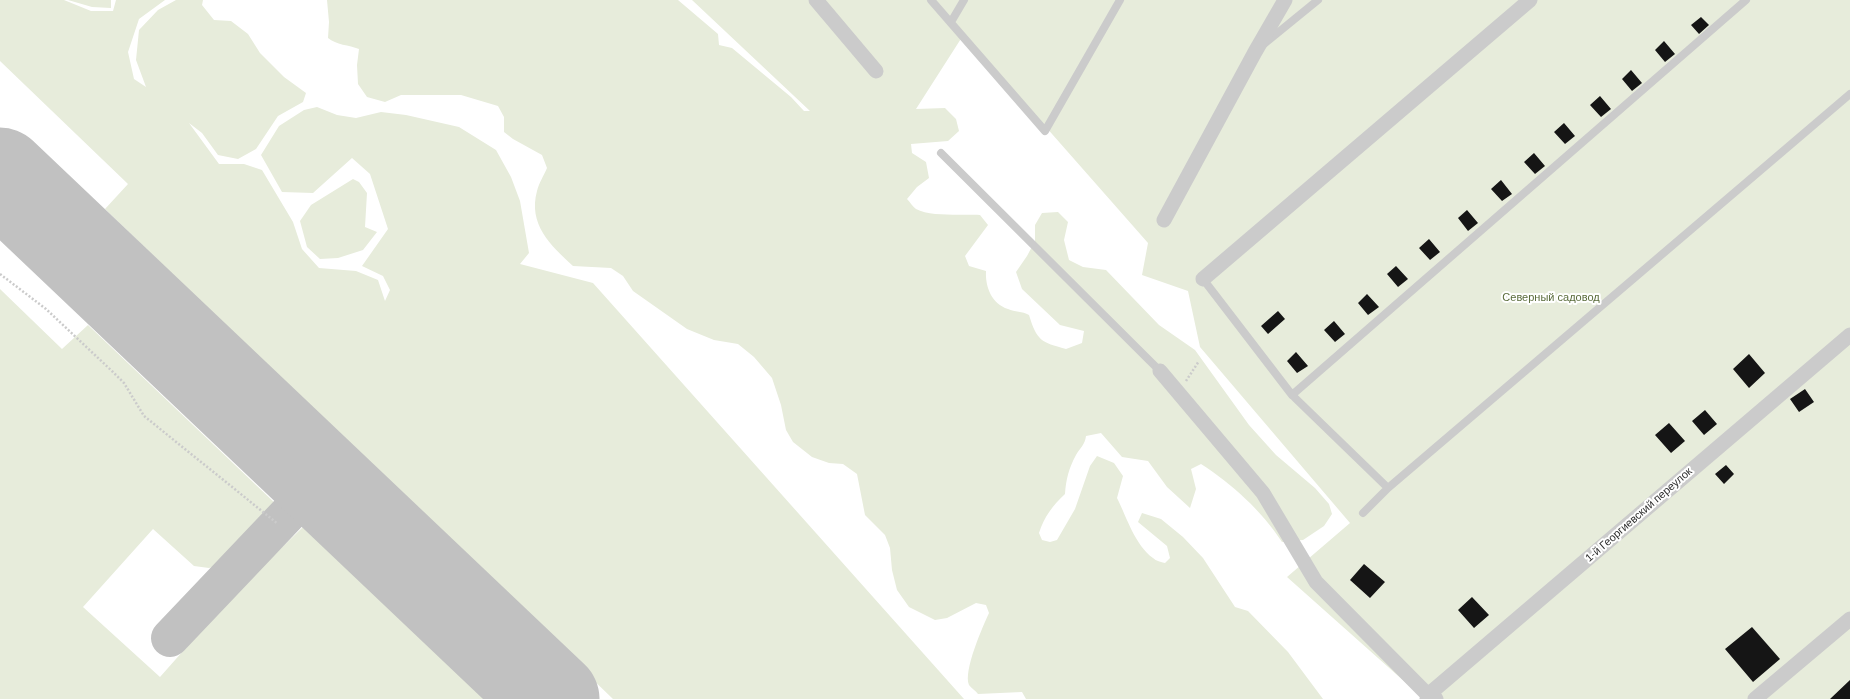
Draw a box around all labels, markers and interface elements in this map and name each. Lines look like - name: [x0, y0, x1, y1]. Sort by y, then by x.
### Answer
- park label: Северный садовод: [1502, 291, 1600, 305]
- street label: 1-й Георгиевский переулок: [1583, 465, 1695, 565]

